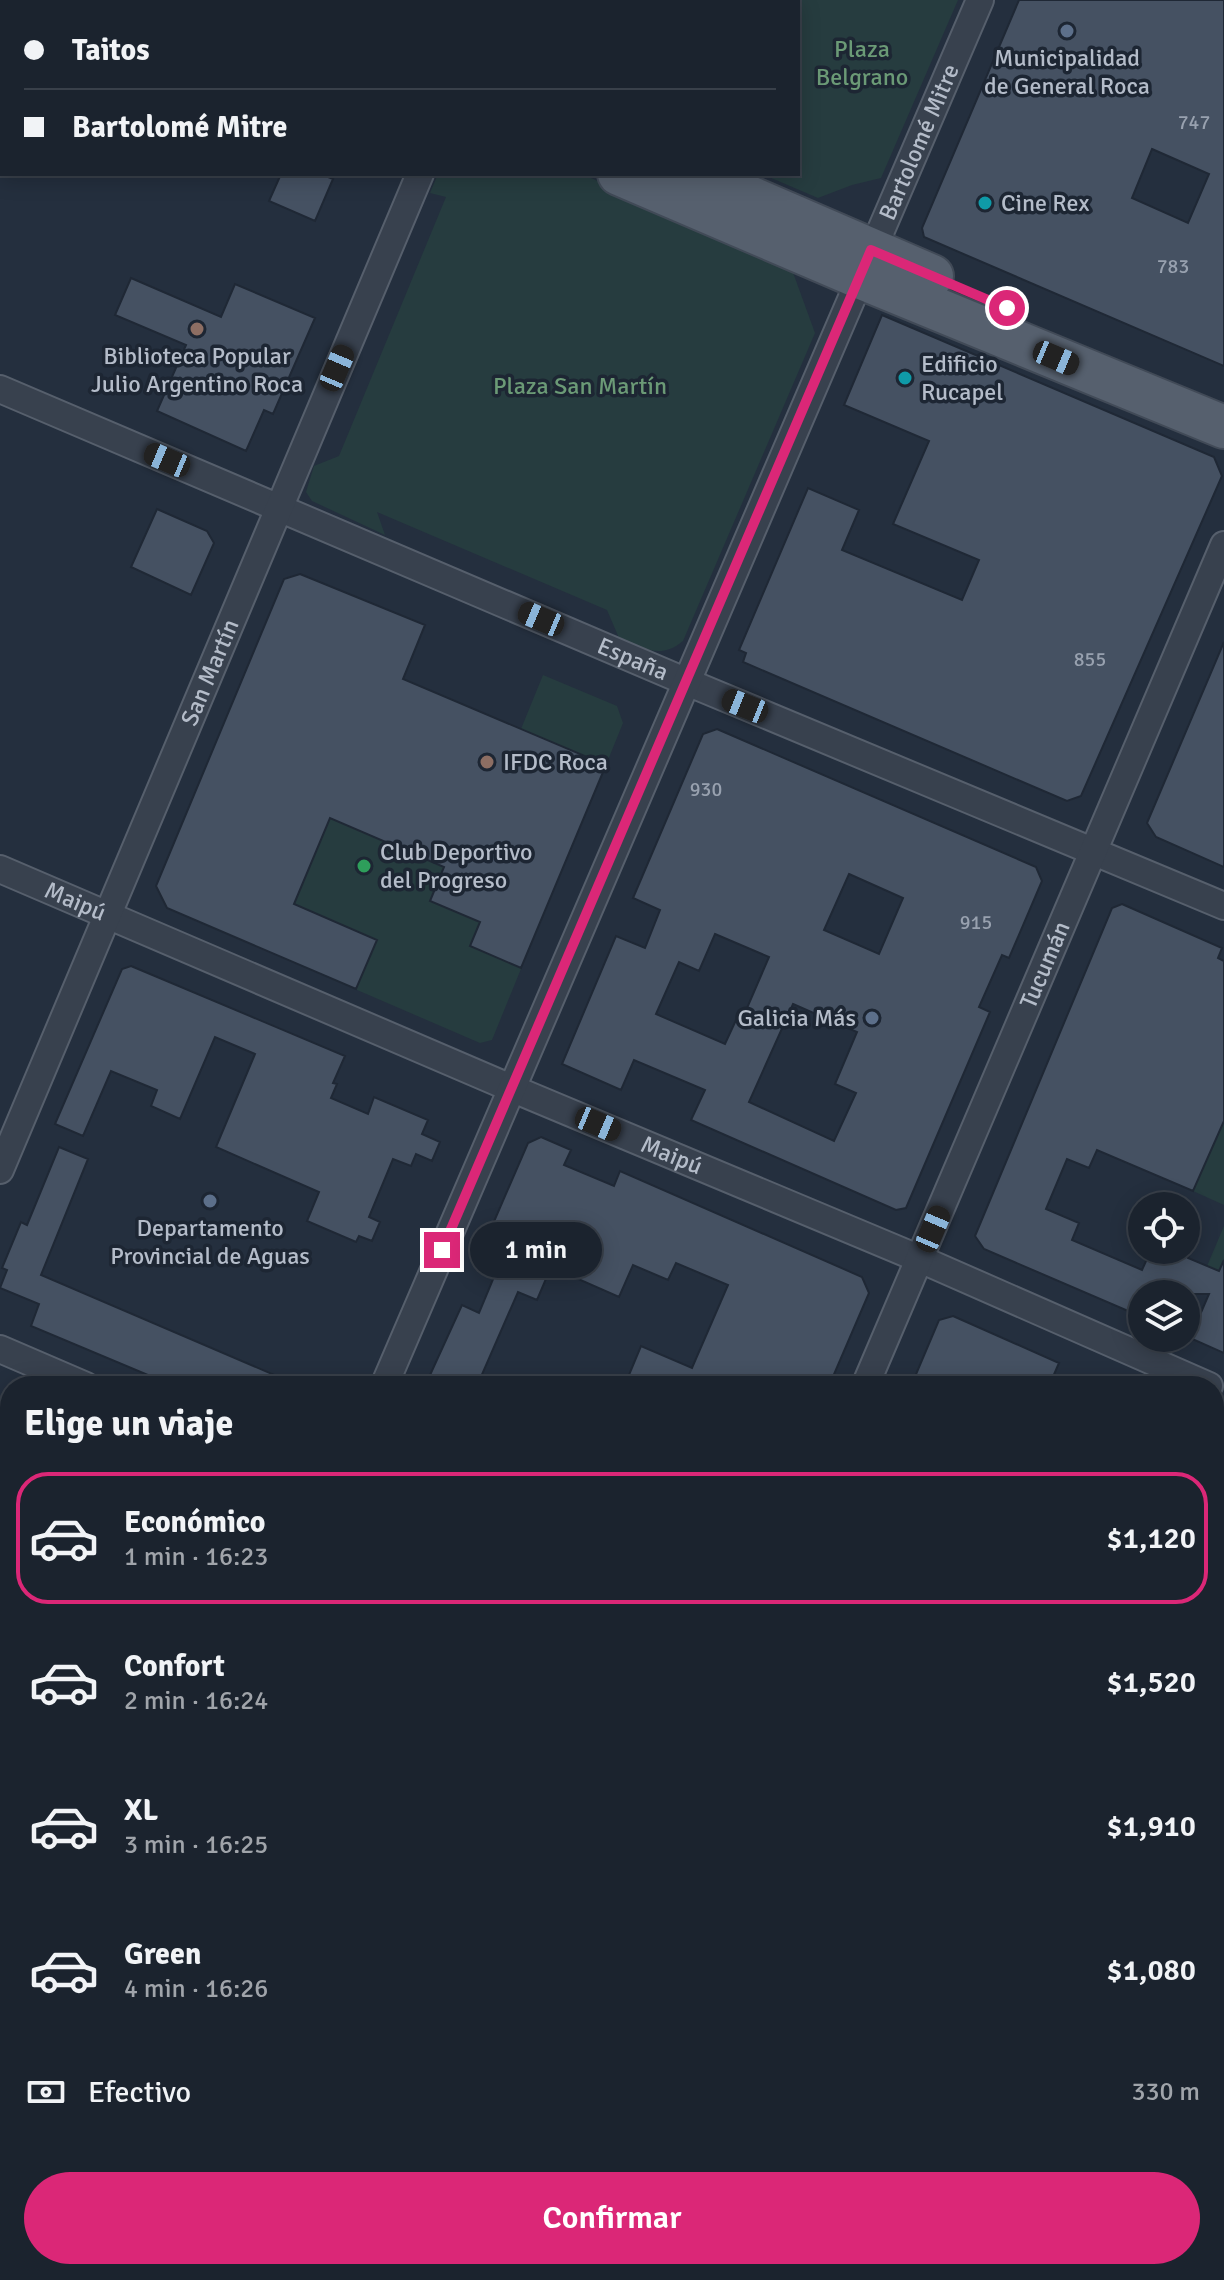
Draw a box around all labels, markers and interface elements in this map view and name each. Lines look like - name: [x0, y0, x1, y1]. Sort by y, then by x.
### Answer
- marker: Municipalidad de General Roca: [1058, 22, 1076, 40]
- text: Taitos: [72, 32, 149, 69]
- park label: Plaza Belgrano: [816, 34, 908, 92]
- place label: Municipalidad de General Roca: [984, 43, 1150, 101]
- street label: Bartolomé Mitre: [872, 59, 966, 225]
- text: Bartolomé Mitre: [72, 109, 287, 146]
- house number: 747: [1178, 110, 1210, 135]
- place label: Cine Rex: [1001, 188, 1090, 218]
- marker: Cine Rex: [976, 194, 994, 212]
- house number: 783: [1157, 254, 1189, 279]
- route start: [989, 290, 1025, 326]
- marker: Biblioteca Popular Julio Argentino Roca: [188, 320, 206, 338]
- car: [1029, 338, 1083, 378]
- place label: Biblioteca Popular Julio Argentino Roca: [91, 341, 303, 399]
- car: [317, 341, 357, 395]
- place label: Edificio Rucapel: [921, 349, 1003, 407]
- marker: Edificio Rucapel: [896, 369, 914, 387]
- park label: Plaza San Martín: [493, 371, 667, 401]
- car: [140, 440, 194, 480]
- car: [514, 599, 568, 639]
- street label: San Martín: [174, 615, 246, 730]
- street label: España: [593, 631, 673, 687]
- house number: 855: [1074, 647, 1106, 672]
- car: [718, 686, 772, 726]
- place label: IFDC Roca: [503, 747, 608, 777]
- marker: IFDC Roca: [478, 753, 496, 771]
- house number: 930: [690, 777, 722, 802]
- place label: Club Deportivo del Progreso: [380, 837, 532, 895]
- marker: Club Deportivo del Progreso: [355, 857, 373, 875]
- street label: Maipú: [40, 875, 111, 928]
- house number: 915: [960, 910, 992, 935]
- street label: Tucumán: [1013, 917, 1077, 1013]
- place label: Galicia Más: [737, 1003, 856, 1033]
- marker: Galicia Más: [863, 1009, 881, 1027]
- car: [571, 1104, 625, 1144]
- street label: Maipú: [636, 1129, 707, 1181]
- marker: Departamento Provincial de Aguas: [201, 1192, 219, 1210]
- map controls: [1128, 1192, 1200, 1352]
- button: locate: [1128, 1192, 1200, 1264]
- car: [913, 1202, 953, 1256]
- place label: Departamento Provincial de Aguas: [110, 1213, 310, 1271]
- callout: 1 min: [470, 1222, 602, 1278]
- route end: [424, 1232, 460, 1268]
- text: 1 min: [505, 1234, 567, 1266]
- button: layers: [1128, 1280, 1200, 1352]
- text: Elige un viaje: [24, 1401, 233, 1446]
- icon: car: [28, 1502, 100, 1574]
- text: Económico: [124, 1504, 266, 1541]
- text: $1,120: [1107, 1520, 1196, 1557]
- text: 1 min · 16:23: [124, 1541, 268, 1573]
- icon: car: [28, 1646, 100, 1718]
- text: Confort: [124, 1648, 225, 1685]
- text: $1,520: [1107, 1664, 1196, 1701]
- text: 2 min · 16:24: [124, 1685, 268, 1717]
- icon: car: [28, 1790, 100, 1862]
- text: XL: [124, 1792, 158, 1829]
- text: $1,910: [1107, 1808, 1196, 1845]
- text: 3 min · 16:25: [124, 1829, 268, 1861]
- icon: car: [28, 1934, 100, 2006]
- text: Green: [124, 1936, 201, 1973]
- text: $1,080: [1107, 1952, 1196, 1989]
- text: 4 min · 16:26: [124, 1973, 268, 2005]
- icon: cash: [24, 2070, 68, 2114]
- text: Efectivo: [88, 2074, 191, 2111]
- text: 330 m: [1131, 2076, 1200, 2108]
- button: Confirmar: [24, 2172, 1200, 2264]

